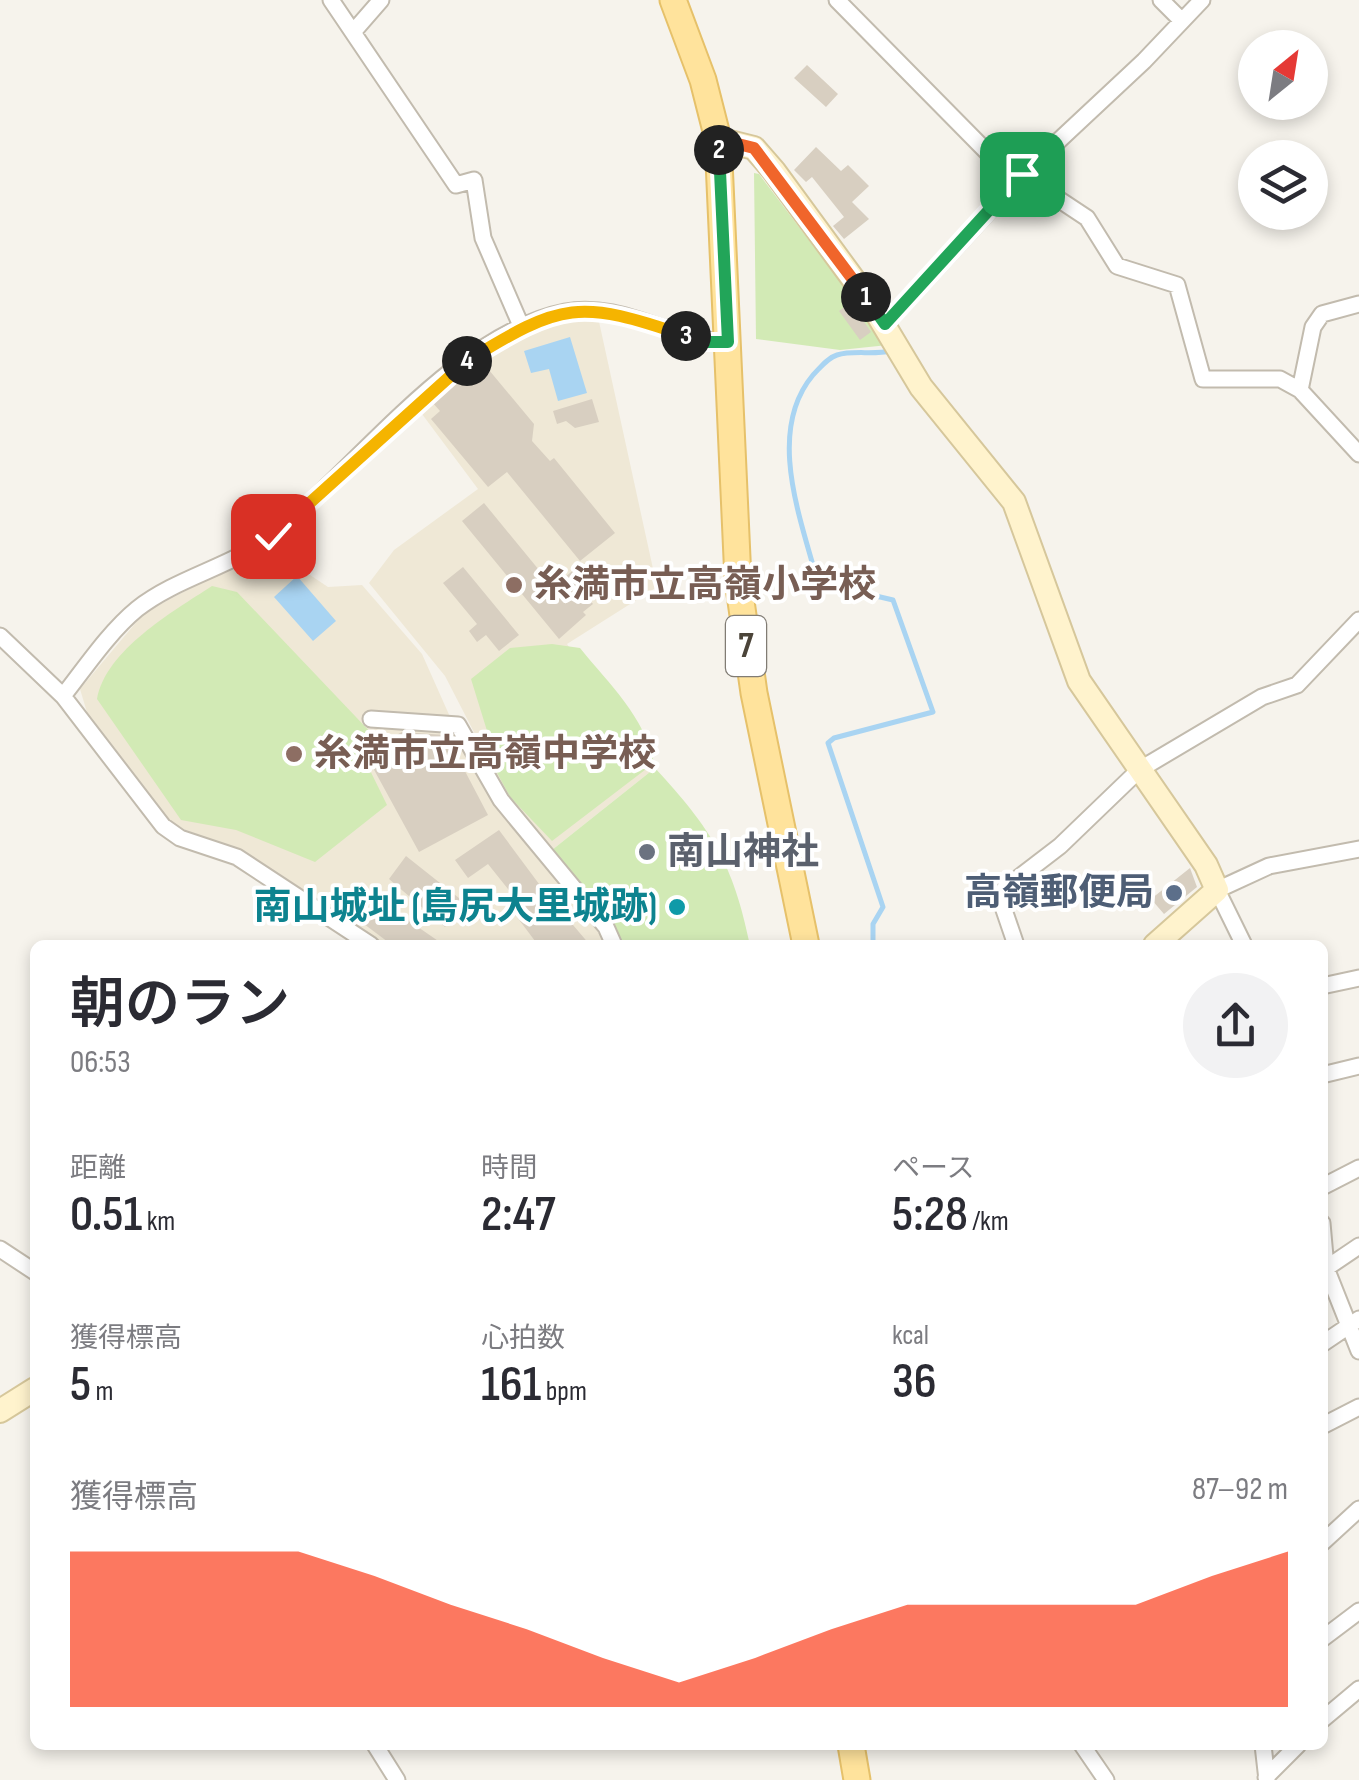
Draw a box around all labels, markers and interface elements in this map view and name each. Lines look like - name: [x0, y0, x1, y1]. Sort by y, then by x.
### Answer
- north arrow: [1238, 30, 1328, 120]
- map controls: [1238, 30, 1328, 230]
- pin: 2: [694, 125, 744, 175]
- pin: [980, 132, 1065, 217]
- text: 2: [713, 133, 725, 166]
- button: layers: [1238, 140, 1328, 230]
- icon: arrive: [995, 147, 1050, 202]
- pin: 1: [841, 272, 891, 322]
- text: 1: [861, 280, 871, 313]
- pin: 3: [661, 311, 711, 361]
- text: 3: [680, 319, 692, 352]
- pin: 4: [442, 336, 492, 386]
- text: 4: [460, 344, 474, 377]
- pin: [231, 494, 316, 579]
- icon: check: [246, 509, 301, 564]
- place label: 糸満市立高嶺小学校: [534, 563, 876, 608]
- marker: 糸満市立高嶺小学校: [503, 574, 525, 596]
- road number: 7: [726, 616, 766, 676]
- place label: 糸満市立高嶺中学校: [314, 732, 656, 777]
- marker: 糸満市立高嶺中学校: [283, 743, 305, 765]
- place label: 南山神社: [667, 830, 819, 875]
- marker: 南山神社: [636, 841, 658, 863]
- place label: 高嶺郵便局: [964, 871, 1154, 916]
- marker: 高嶺郵便局: [1163, 882, 1185, 904]
- place label: 南山城址 (島尻大里城跡): [253, 885, 657, 930]
- marker: 南山城址 (島尻大里城跡): [666, 896, 688, 918]
- text: 朝のラン: [70, 972, 290, 1039]
- button: share: [1183, 973, 1288, 1078]
- text: 06:53: [70, 1043, 131, 1082]
- text: 距離: [70, 1152, 126, 1185]
- text: 時間: [481, 1152, 537, 1185]
- text: ペース: [892, 1152, 975, 1185]
- text: 0.51: [70, 1185, 142, 1245]
- text: 2:47: [481, 1185, 556, 1245]
- text: 5:28: [892, 1185, 968, 1245]
- text: km: [142, 1205, 175, 1238]
- text: /km: [968, 1205, 1009, 1238]
- text: kcal: [892, 1319, 929, 1352]
- text: 獲得標高: [70, 1322, 182, 1355]
- text: 心拍数: [481, 1322, 565, 1355]
- text: 36: [892, 1352, 937, 1412]
- text: 5: [70, 1355, 91, 1415]
- text: 161: [481, 1355, 541, 1415]
- text: m: [91, 1375, 114, 1408]
- text: bpm: [541, 1375, 587, 1408]
- text: 87–92 m: [1192, 1470, 1288, 1509]
- text: 獲得標高: [70, 1478, 198, 1517]

